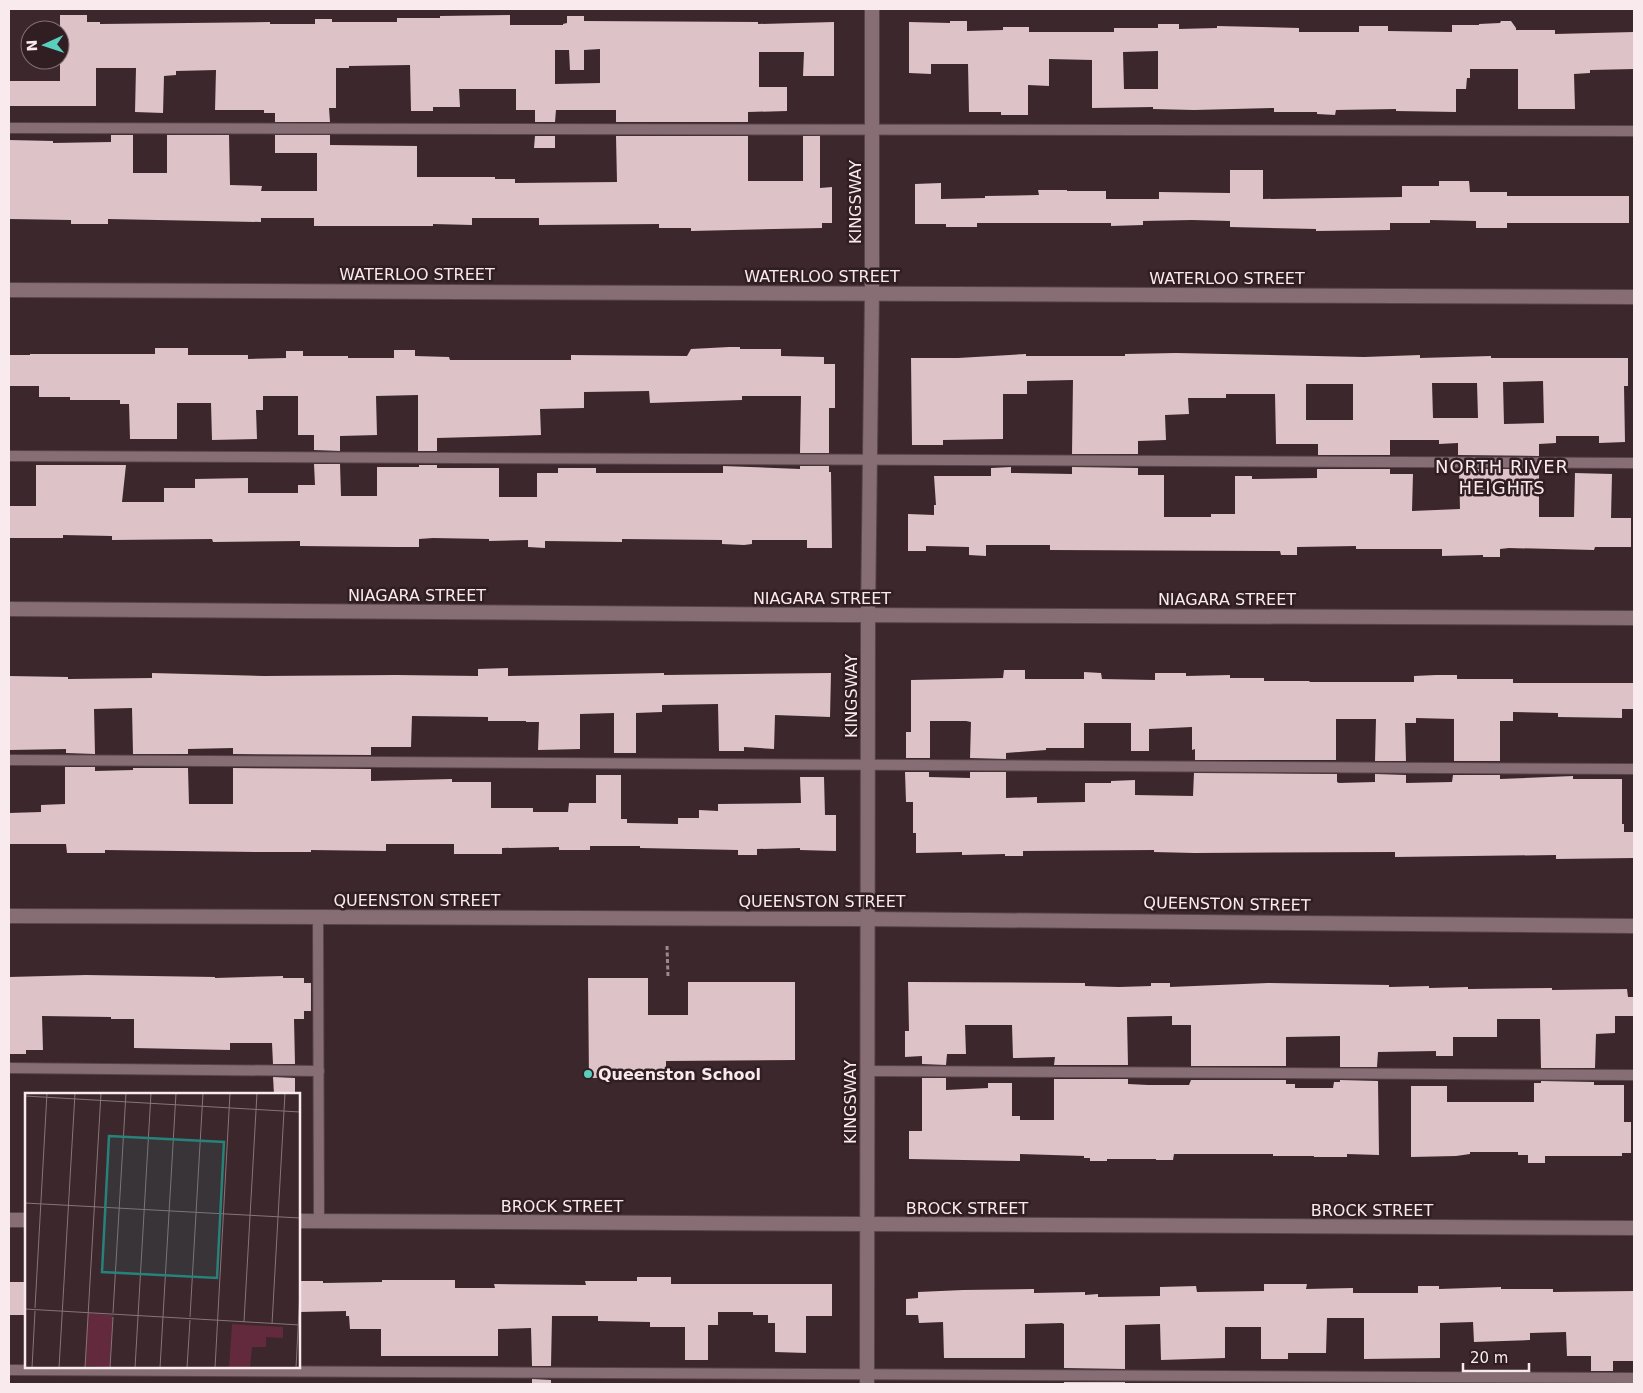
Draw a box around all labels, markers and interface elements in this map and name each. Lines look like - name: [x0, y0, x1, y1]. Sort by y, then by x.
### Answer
- north arrow: [20, 20, 70, 70]
- text: N: [24, 39, 40, 52]
- street label: KINGSWAY: [846, 160, 865, 244]
- street label: WATERLOO STREET: [339, 265, 495, 284]
- street label: WATERLOO STREET: [744, 267, 900, 286]
- street label: WATERLOO STREET: [1149, 269, 1305, 288]
- district label: NORTH RIVER HEIGHTS: [1435, 456, 1569, 498]
- street label: NIAGARA STREET: [348, 586, 486, 605]
- street label: NIAGARA STREET: [753, 589, 891, 608]
- street label: NIAGARA STREET: [1158, 590, 1296, 609]
- street label: KINGSWAY: [842, 654, 861, 738]
- street label: QUEENSTON STREET: [333, 891, 501, 910]
- street label: QUEENSTON STREET: [738, 892, 906, 911]
- street label: QUEENSTON STREET: [1143, 893, 1311, 915]
- street label: KINGSWAY: [841, 1060, 860, 1144]
- place label: Queenston School: [598, 1065, 761, 1084]
- marker: Queenston School: [582, 1068, 594, 1080]
- inset map: [25, 1093, 300, 1368]
- street label: BROCK STREET: [501, 1197, 623, 1216]
- street label: BROCK STREET: [906, 1199, 1028, 1218]
- street label: BROCK STREET: [1311, 1201, 1433, 1220]
- scale bar: [1463, 1340, 1529, 1372]
- text: 20 m: [1470, 1349, 1508, 1367]

